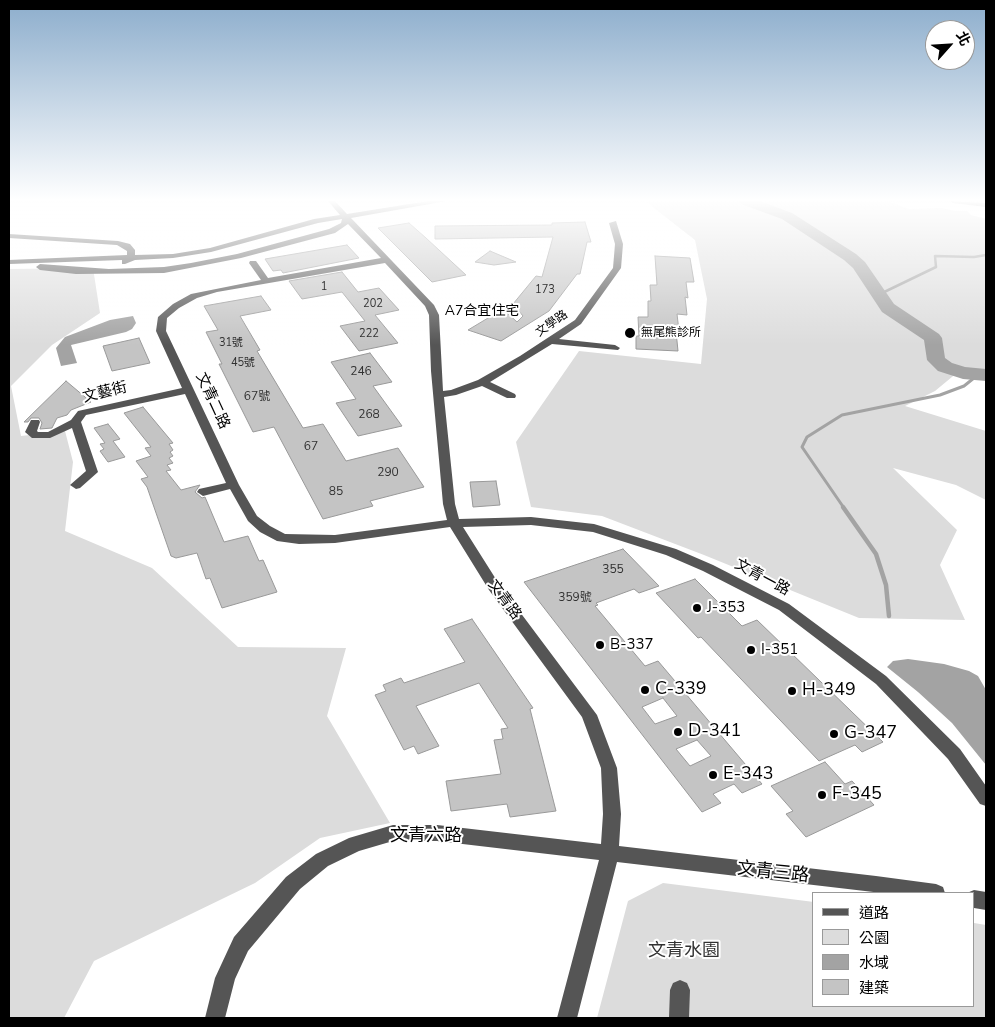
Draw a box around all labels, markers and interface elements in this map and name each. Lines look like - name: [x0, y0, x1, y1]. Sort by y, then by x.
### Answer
- north arrow: [925, 20, 975, 70]
- text: 北: [951, 28, 975, 49]
- house number: 1: [321, 280, 327, 294]
- house number: 173: [535, 283, 555, 297]
- house number: 202: [363, 297, 383, 311]
- district label: A7合宜住宅: [445, 304, 519, 320]
- street label: 文學路: [533, 308, 571, 340]
- marker: 無尾熊診所: [623, 326, 637, 340]
- place label: 無尾熊診所: [641, 326, 701, 340]
- house number: 222: [359, 327, 379, 341]
- house number: 31號: [219, 336, 243, 350]
- house number: 45號: [231, 356, 255, 370]
- house number: 246: [350, 365, 372, 379]
- street label: 文青二路: [191, 370, 233, 432]
- street label: 文藝街: [81, 379, 129, 407]
- house number: 67號: [244, 390, 270, 404]
- house number: 268: [358, 408, 380, 422]
- house number: 67: [304, 440, 318, 454]
- house number: 290: [377, 466, 399, 480]
- house number: 85: [329, 485, 343, 499]
- street label: 文青一路: [731, 556, 793, 600]
- house number: 355: [602, 563, 624, 577]
- street label: 文青路: [483, 577, 525, 623]
- house number: 359號: [558, 591, 592, 605]
- place label: J-353: [707, 599, 745, 617]
- marker: J-353: [691, 602, 703, 614]
- place label: B-337: [610, 636, 654, 654]
- marker: B-337: [594, 639, 606, 651]
- place label: I-351: [761, 641, 798, 659]
- marker: I-351: [745, 644, 757, 656]
- place label: C-339: [655, 679, 707, 701]
- place label: H-349: [802, 680, 856, 702]
- marker: C-339: [639, 684, 651, 696]
- marker: H-349: [786, 685, 798, 697]
- place label: D-341: [688, 721, 741, 743]
- place label: G-347: [844, 723, 897, 745]
- marker: D-341: [672, 726, 684, 738]
- marker: G-347: [828, 728, 840, 740]
- place label: E-343: [723, 764, 774, 786]
- marker: E-343: [707, 769, 719, 781]
- place label: F-345: [832, 784, 882, 806]
- marker: F-345: [816, 789, 828, 801]
- street label: 文青六路: [390, 826, 462, 848]
- street label: 文青三路: [736, 858, 810, 888]
- legend: [812, 892, 975, 1007]
- text: 道路: [859, 903, 889, 923]
- text: 公園: [859, 928, 889, 948]
- park label: 文青水園: [648, 941, 720, 963]
- text: 水域: [859, 953, 889, 973]
- text: 建築: [859, 978, 889, 998]

